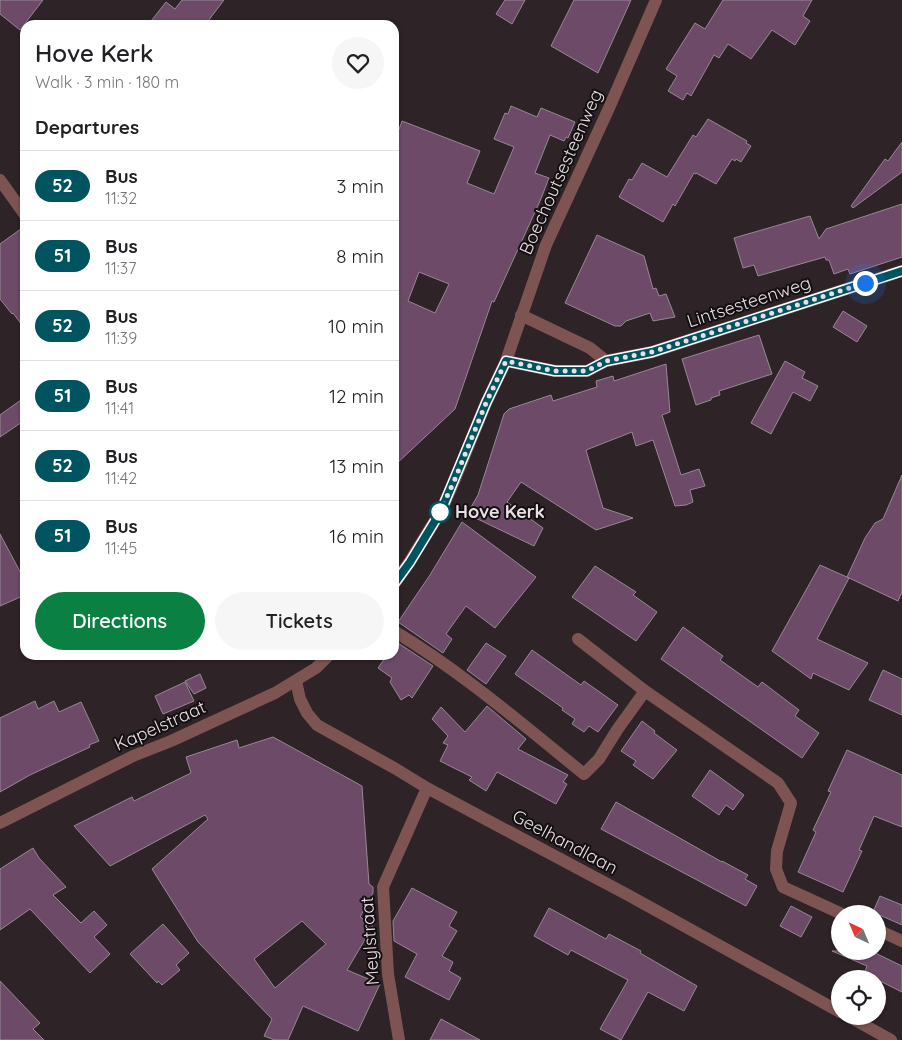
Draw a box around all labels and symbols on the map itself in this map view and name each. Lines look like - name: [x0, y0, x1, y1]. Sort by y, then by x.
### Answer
- street label: Boechoutsesteenweg: [514, 86, 607, 258]
- street label: Lintsesteenweg: [684, 271, 814, 332]
- your location: [853, 271, 878, 296]
- place label: Hove Kerk: [455, 500, 545, 523]
- marker: Hove Kerk: [429, 501, 451, 523]
- street label: Kapelstraat: [111, 695, 209, 756]
- street label: Geelhandlaan: [509, 804, 622, 879]
- street label: Meylstraat: [355, 896, 384, 986]
- north arrow: [831, 905, 886, 960]

